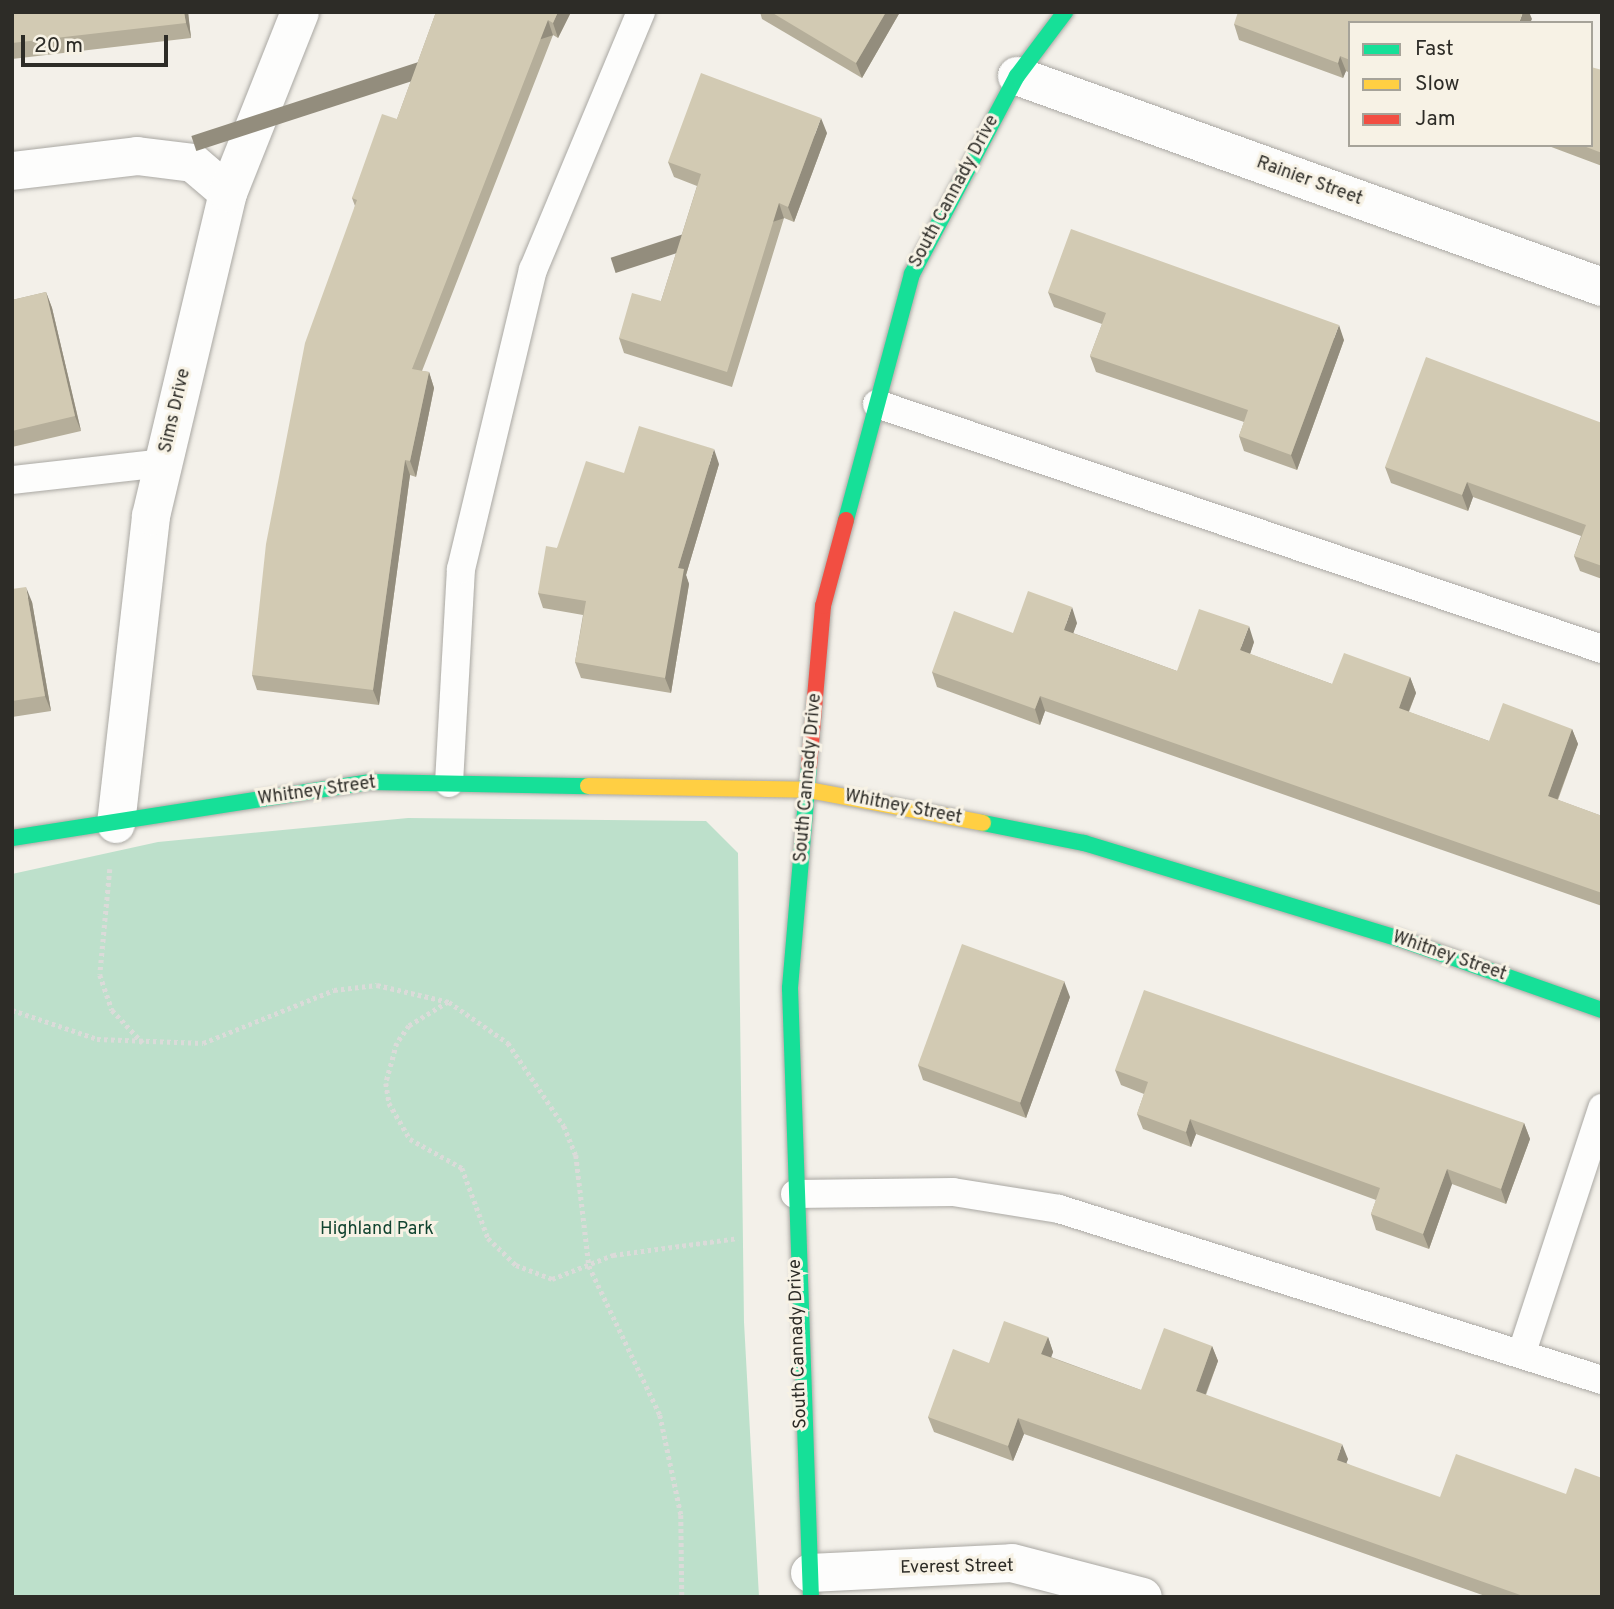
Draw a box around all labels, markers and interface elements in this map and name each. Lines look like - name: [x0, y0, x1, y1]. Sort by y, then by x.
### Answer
- scale bar: [24, 21, 172, 65]
- legend: [1348, 21, 1593, 147]
- text: 20 m: [34, 33, 83, 60]
- text: Fast: [1415, 36, 1454, 63]
- text: Slow: [1415, 71, 1460, 98]
- text: Jam: [1415, 106, 1456, 133]
- street label: South Cannady Drive: [906, 112, 1004, 272]
- street label: Rainier Street: [1253, 153, 1365, 211]
- street label: Sims Drive: [156, 367, 196, 455]
- street label: South Cannady Drive: [791, 693, 827, 863]
- street label: Whitney Street: [257, 773, 377, 811]
- street label: Whitney Street: [843, 786, 963, 830]
- street label: Whitney Street: [1389, 927, 1509, 987]
- park label: Highland Park: [320, 1219, 434, 1241]
- street label: South Cannady Drive: [785, 1259, 813, 1429]
- street label: Everest Street: [900, 1556, 1014, 1580]

